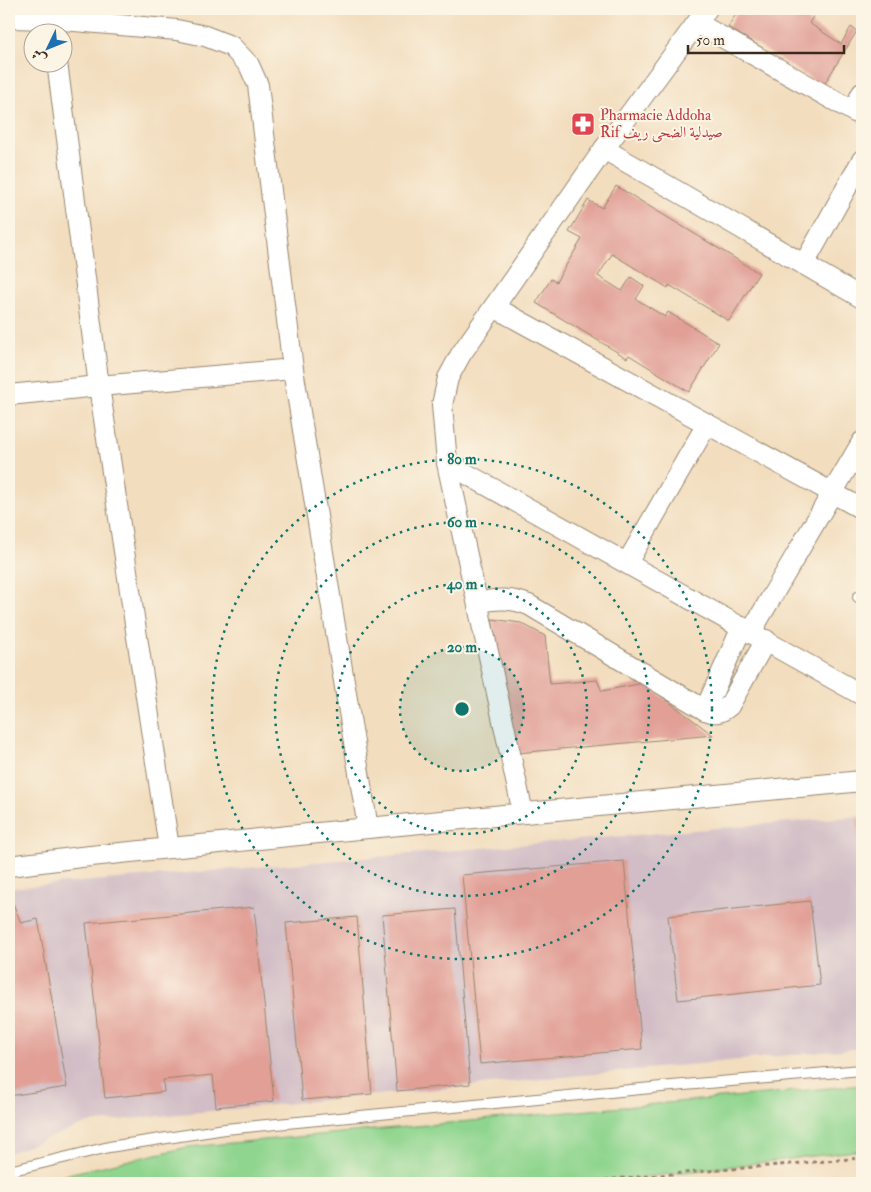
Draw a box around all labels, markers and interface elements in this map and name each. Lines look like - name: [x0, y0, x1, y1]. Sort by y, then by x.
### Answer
- north arrow: [22, 22, 72, 72]
- scale bar: [688, 22, 845, 54]
- text: 50 m: [696, 31, 725, 50]
- text: ش: [28, 46, 50, 67]
- place label: Pharmacie Addoha Rif صيدلية الضحى ريف: [600, 106, 723, 143]
- pharmacy icon: Pharmacie Addoha Rif صيدلية الضحى ريف: [570, 111, 596, 137]
- text: 80 m: [447, 450, 477, 469]
- text: 60 m: [447, 513, 477, 532]
- text: 40 m: [446, 575, 478, 594]
- text: 20 m: [447, 638, 477, 657]
- centre of rings: [453, 700, 471, 718]

